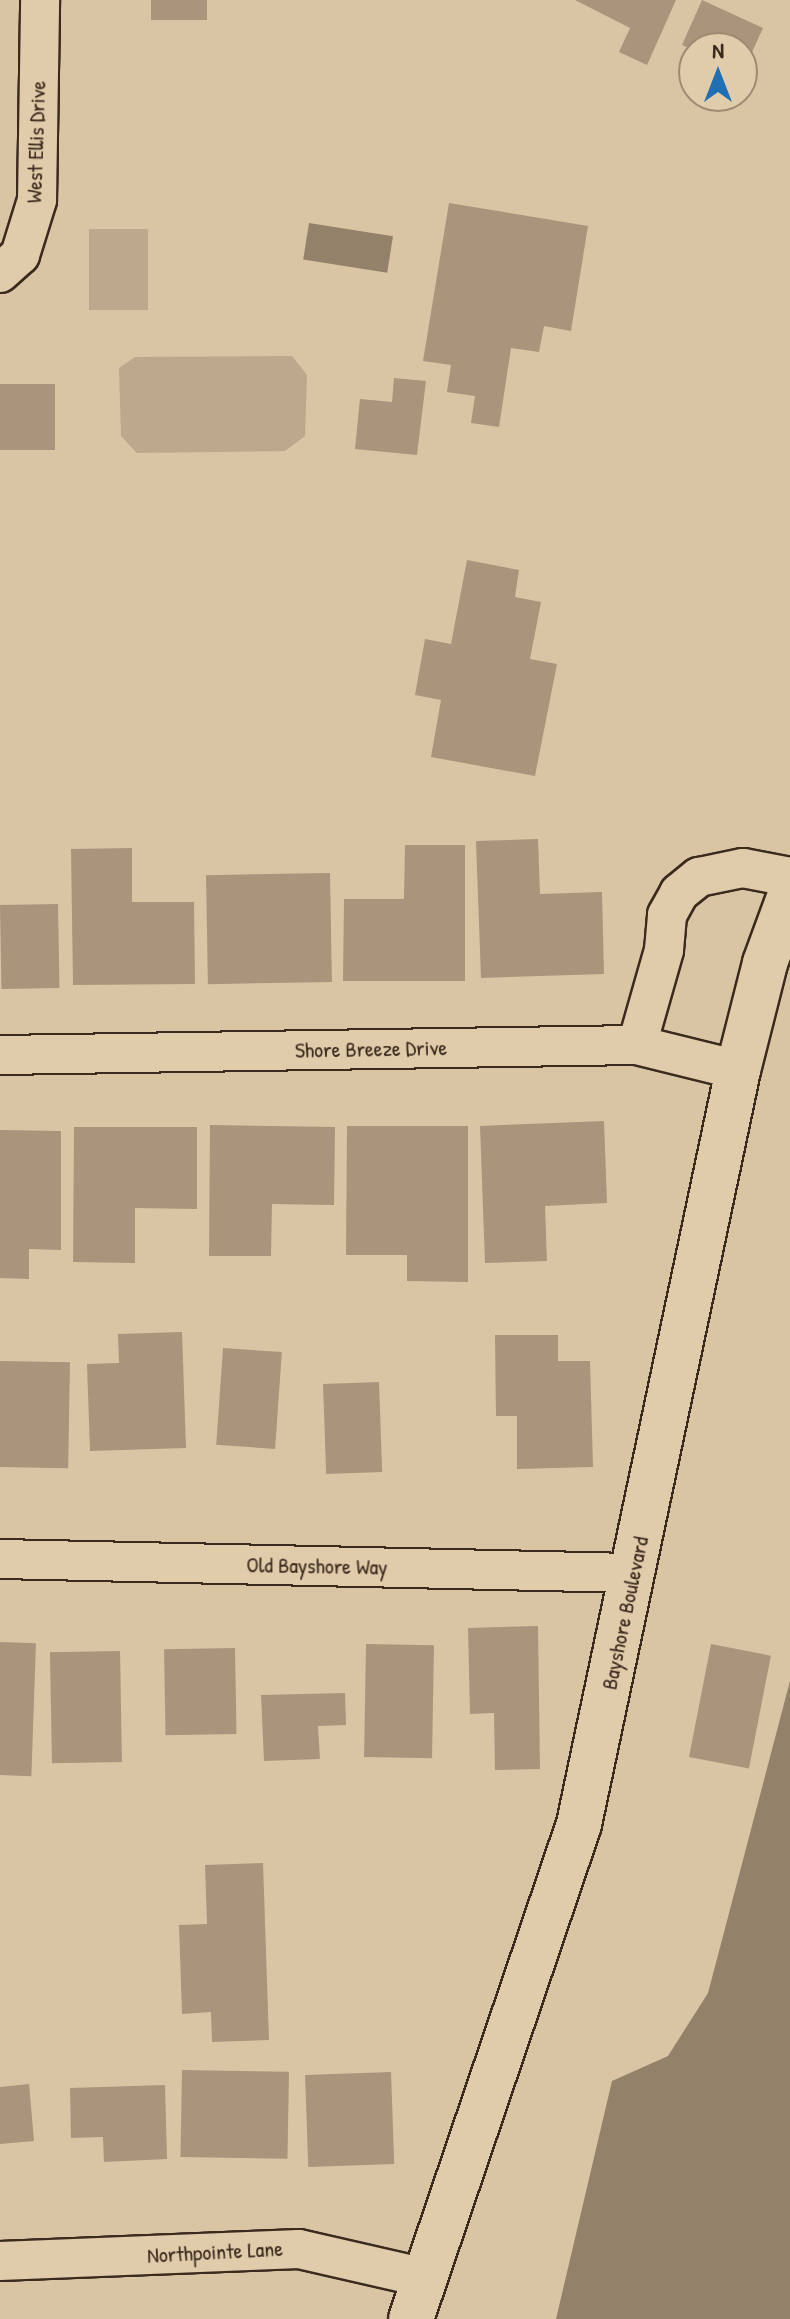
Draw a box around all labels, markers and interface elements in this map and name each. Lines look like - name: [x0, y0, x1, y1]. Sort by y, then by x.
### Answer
- north arrow: [678, 32, 758, 112]
- text: N: [712, 35, 724, 65]
- street label: West Ellis Drive: [21, 80, 51, 204]
- street label: Shore Breeze Drive: [295, 1034, 447, 1064]
- street label: Bayshore Boulevard: [596, 1534, 654, 1692]
- street label: Old Bayshore Way: [246, 1552, 388, 1580]
- street label: Northpointe Lane: [146, 2235, 284, 2269]

